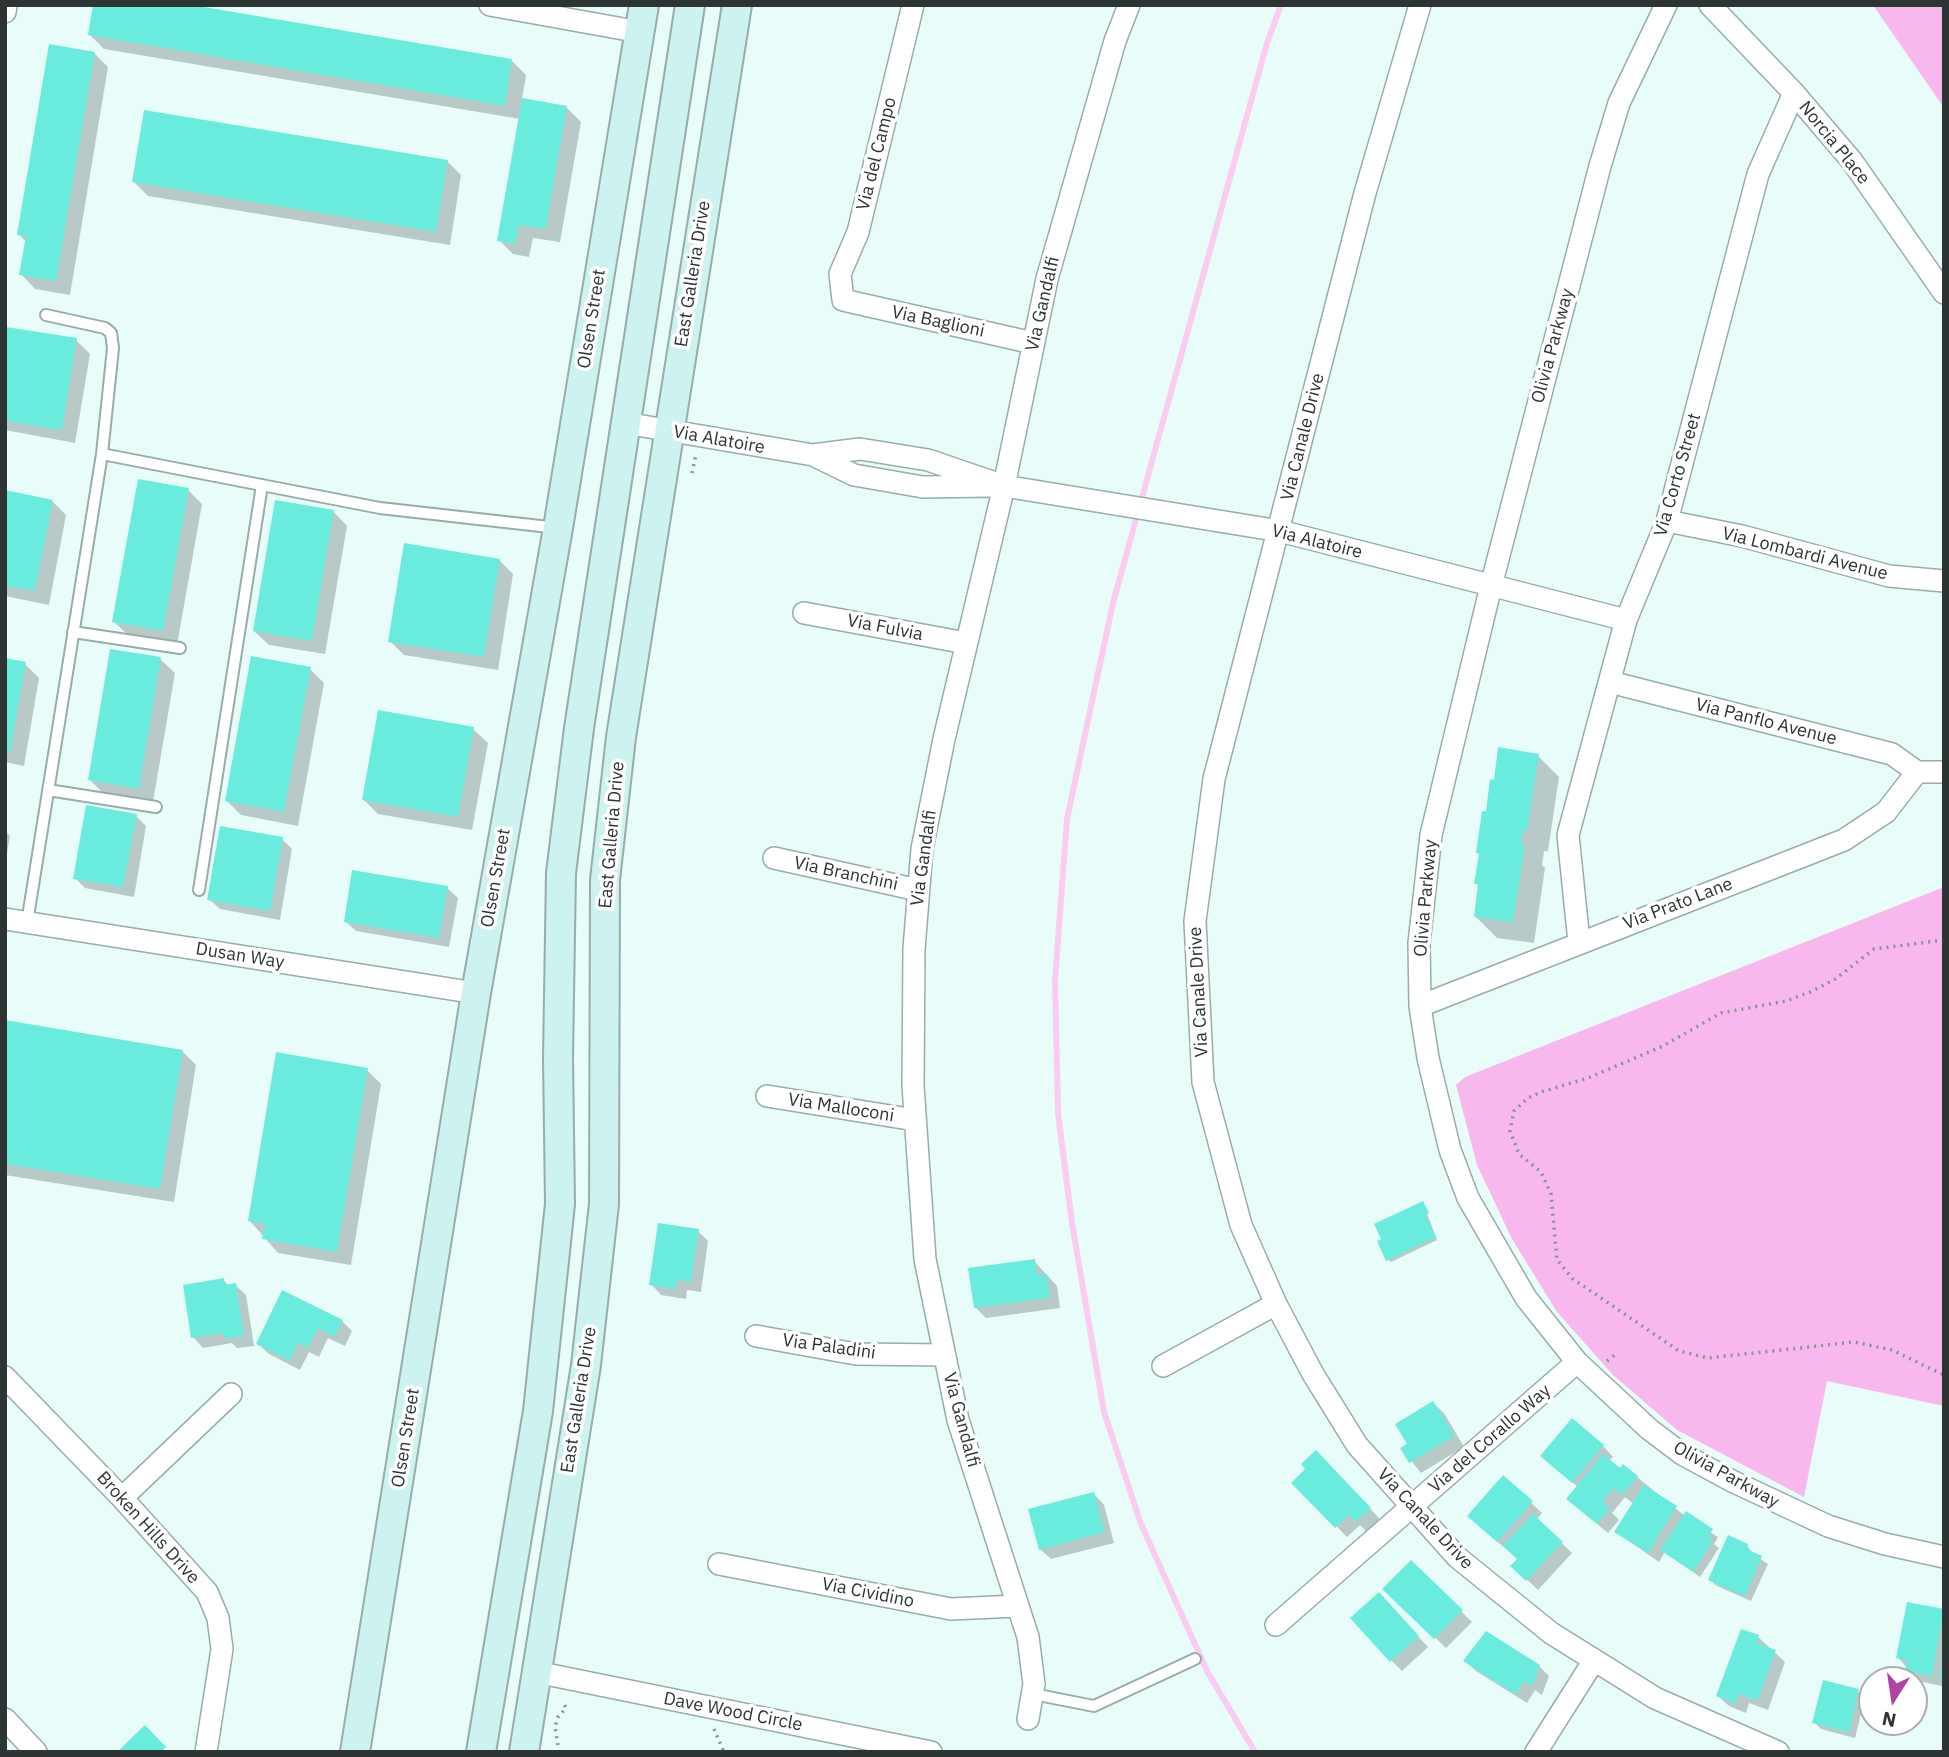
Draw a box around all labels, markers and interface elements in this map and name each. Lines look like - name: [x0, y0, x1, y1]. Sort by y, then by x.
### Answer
- street label: Via del Campo: [853, 95, 901, 213]
- street label: Norcia Place: [1794, 97, 1874, 189]
- street label: East Galleria Drive: [671, 199, 715, 349]
- street label: Via Gandalfi: [1022, 254, 1064, 354]
- street label: Olsen Street: [574, 268, 610, 370]
- street label: Olivia Parkway: [1527, 286, 1579, 406]
- street label: Via Baglioni: [890, 302, 986, 342]
- street label: Via Canale Drive: [1277, 371, 1329, 503]
- street label: Via Corto Street: [1650, 411, 1706, 539]
- street label: Via Alatoire: [672, 421, 766, 459]
- street label: Via Alatoire: [1269, 520, 1365, 564]
- street label: Via Lombardi Avenue: [1720, 523, 1890, 585]
- street label: Via Fulvia: [845, 610, 925, 646]
- street label: Via Panflo Avenue: [1693, 694, 1839, 750]
- street label: East Galleria Drive: [595, 760, 629, 910]
- street label: Via Gandalfi: [907, 809, 941, 907]
- street label: Olsen Street: [477, 827, 515, 929]
- street label: Olivia Parkway: [1410, 838, 1442, 958]
- street label: Via Branchini: [792, 852, 900, 896]
- street label: Via Prato Lane: [1620, 873, 1736, 935]
- street label: Via Canale Drive: [1185, 926, 1213, 1058]
- street label: Dusan Way: [194, 938, 286, 974]
- street label: Via Malloconi: [786, 1089, 896, 1127]
- street label: East Galleria Drive: [557, 1325, 601, 1475]
- street label: Via Paladini: [781, 1330, 877, 1364]
- street label: Via Gandalfi: [938, 1370, 984, 1470]
- street label: Via del Corallo Way: [1425, 1380, 1555, 1498]
- street label: Olsen Street: [388, 1387, 424, 1489]
- street label: Olivia Parkway: [1669, 1437, 1783, 1513]
- street label: Via Canale Drive: [1373, 1464, 1477, 1574]
- street label: Broken Hills Drive: [92, 1467, 204, 1589]
- street label: Via Cividino: [820, 1573, 916, 1613]
- north arrow: [1858, 1666, 1928, 1736]
- street label: Dave Wood Circle: [662, 1688, 804, 1736]
- text: N: [1880, 1706, 1898, 1733]

